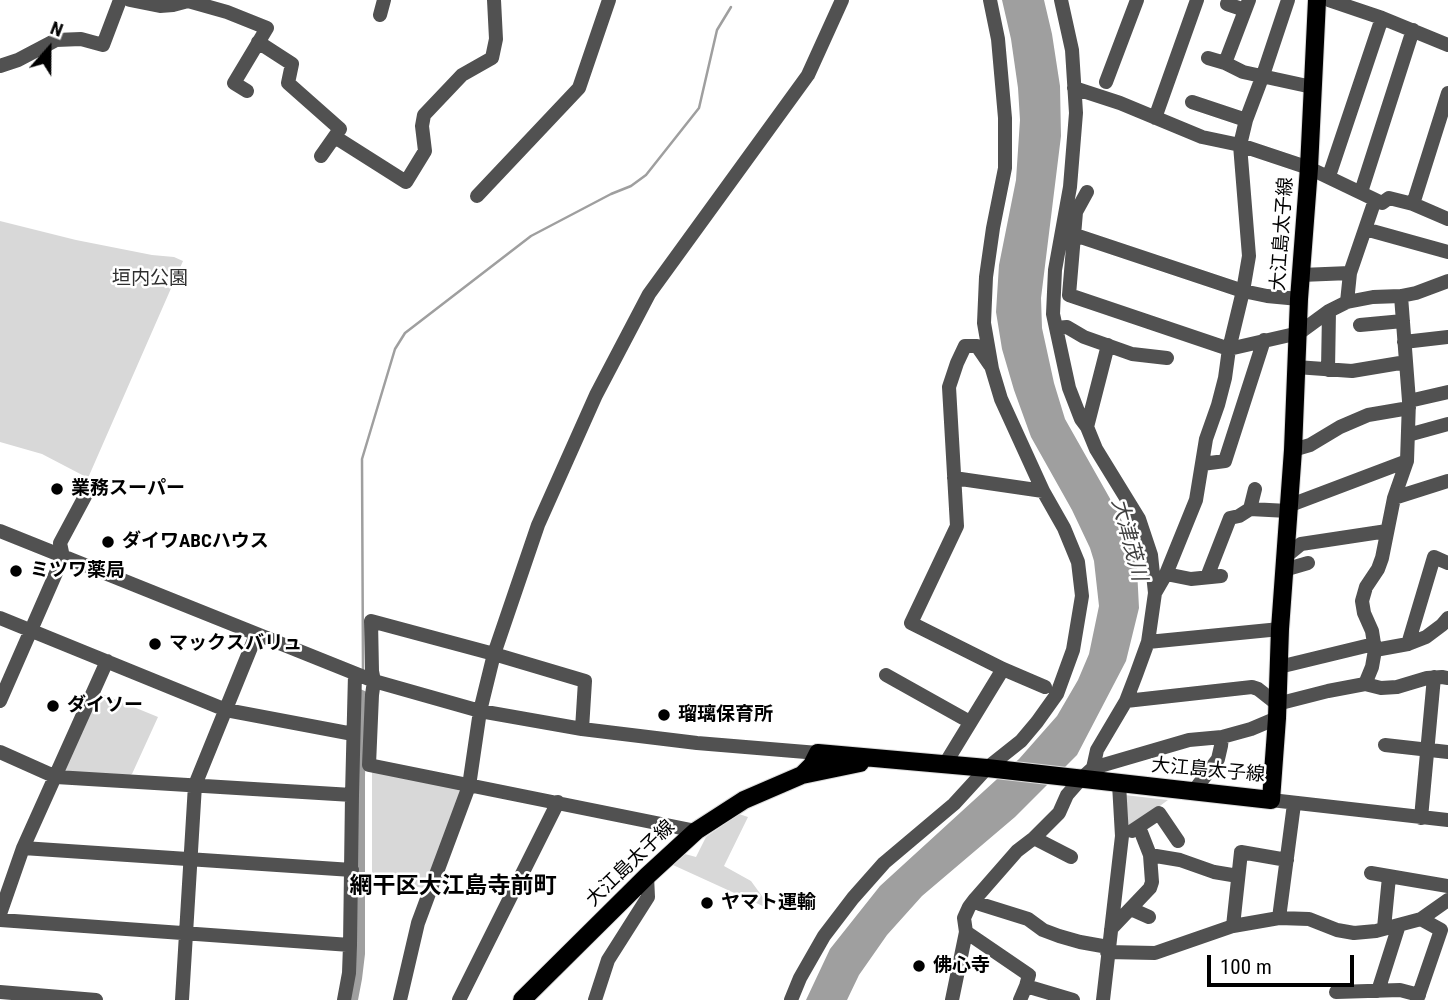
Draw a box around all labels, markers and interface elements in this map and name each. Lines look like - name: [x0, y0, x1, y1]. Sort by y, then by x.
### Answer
- north arrow: [14, 14, 84, 84]
- text: N: [47, 16, 66, 42]
- street label: 大江島太子線: [1268, 176, 1298, 292]
- park label: 垣内公園: [112, 268, 188, 290]
- place label: 業務スーパー: [71, 478, 185, 500]
- marker: 業務スーパー: [49, 481, 65, 497]
- water label: 大津茂川: [1105, 496, 1151, 584]
- place label: ダイワABCハウス: [122, 531, 269, 553]
- marker: ダイワABCハウス: [100, 534, 116, 550]
- place label: ミツワ薬局: [30, 560, 125, 582]
- marker: ミツワ薬局: [8, 563, 24, 579]
- place label: マックスバリュ: [169, 633, 302, 655]
- marker: マックスバリュ: [147, 636, 163, 652]
- place label: ダイソー: [67, 695, 143, 717]
- marker: ダイソー: [45, 698, 61, 714]
- place label: 瑠璃保育所: [678, 704, 773, 726]
- marker: 瑠璃保育所: [656, 707, 672, 723]
- street label: 大江島太子線: [1150, 755, 1266, 787]
- street label: 大江島太子線: [582, 816, 680, 912]
- district label: 網干区大江島寺前町: [350, 873, 556, 901]
- place label: ヤマト運輸: [721, 892, 816, 914]
- marker: ヤマト運輸: [699, 895, 715, 911]
- scale bar: [1210, 940, 1357, 984]
- place label: 佛心寺: [933, 955, 990, 977]
- text: 100 m: [1220, 955, 1272, 979]
- marker: 佛心寺: [911, 958, 927, 974]

